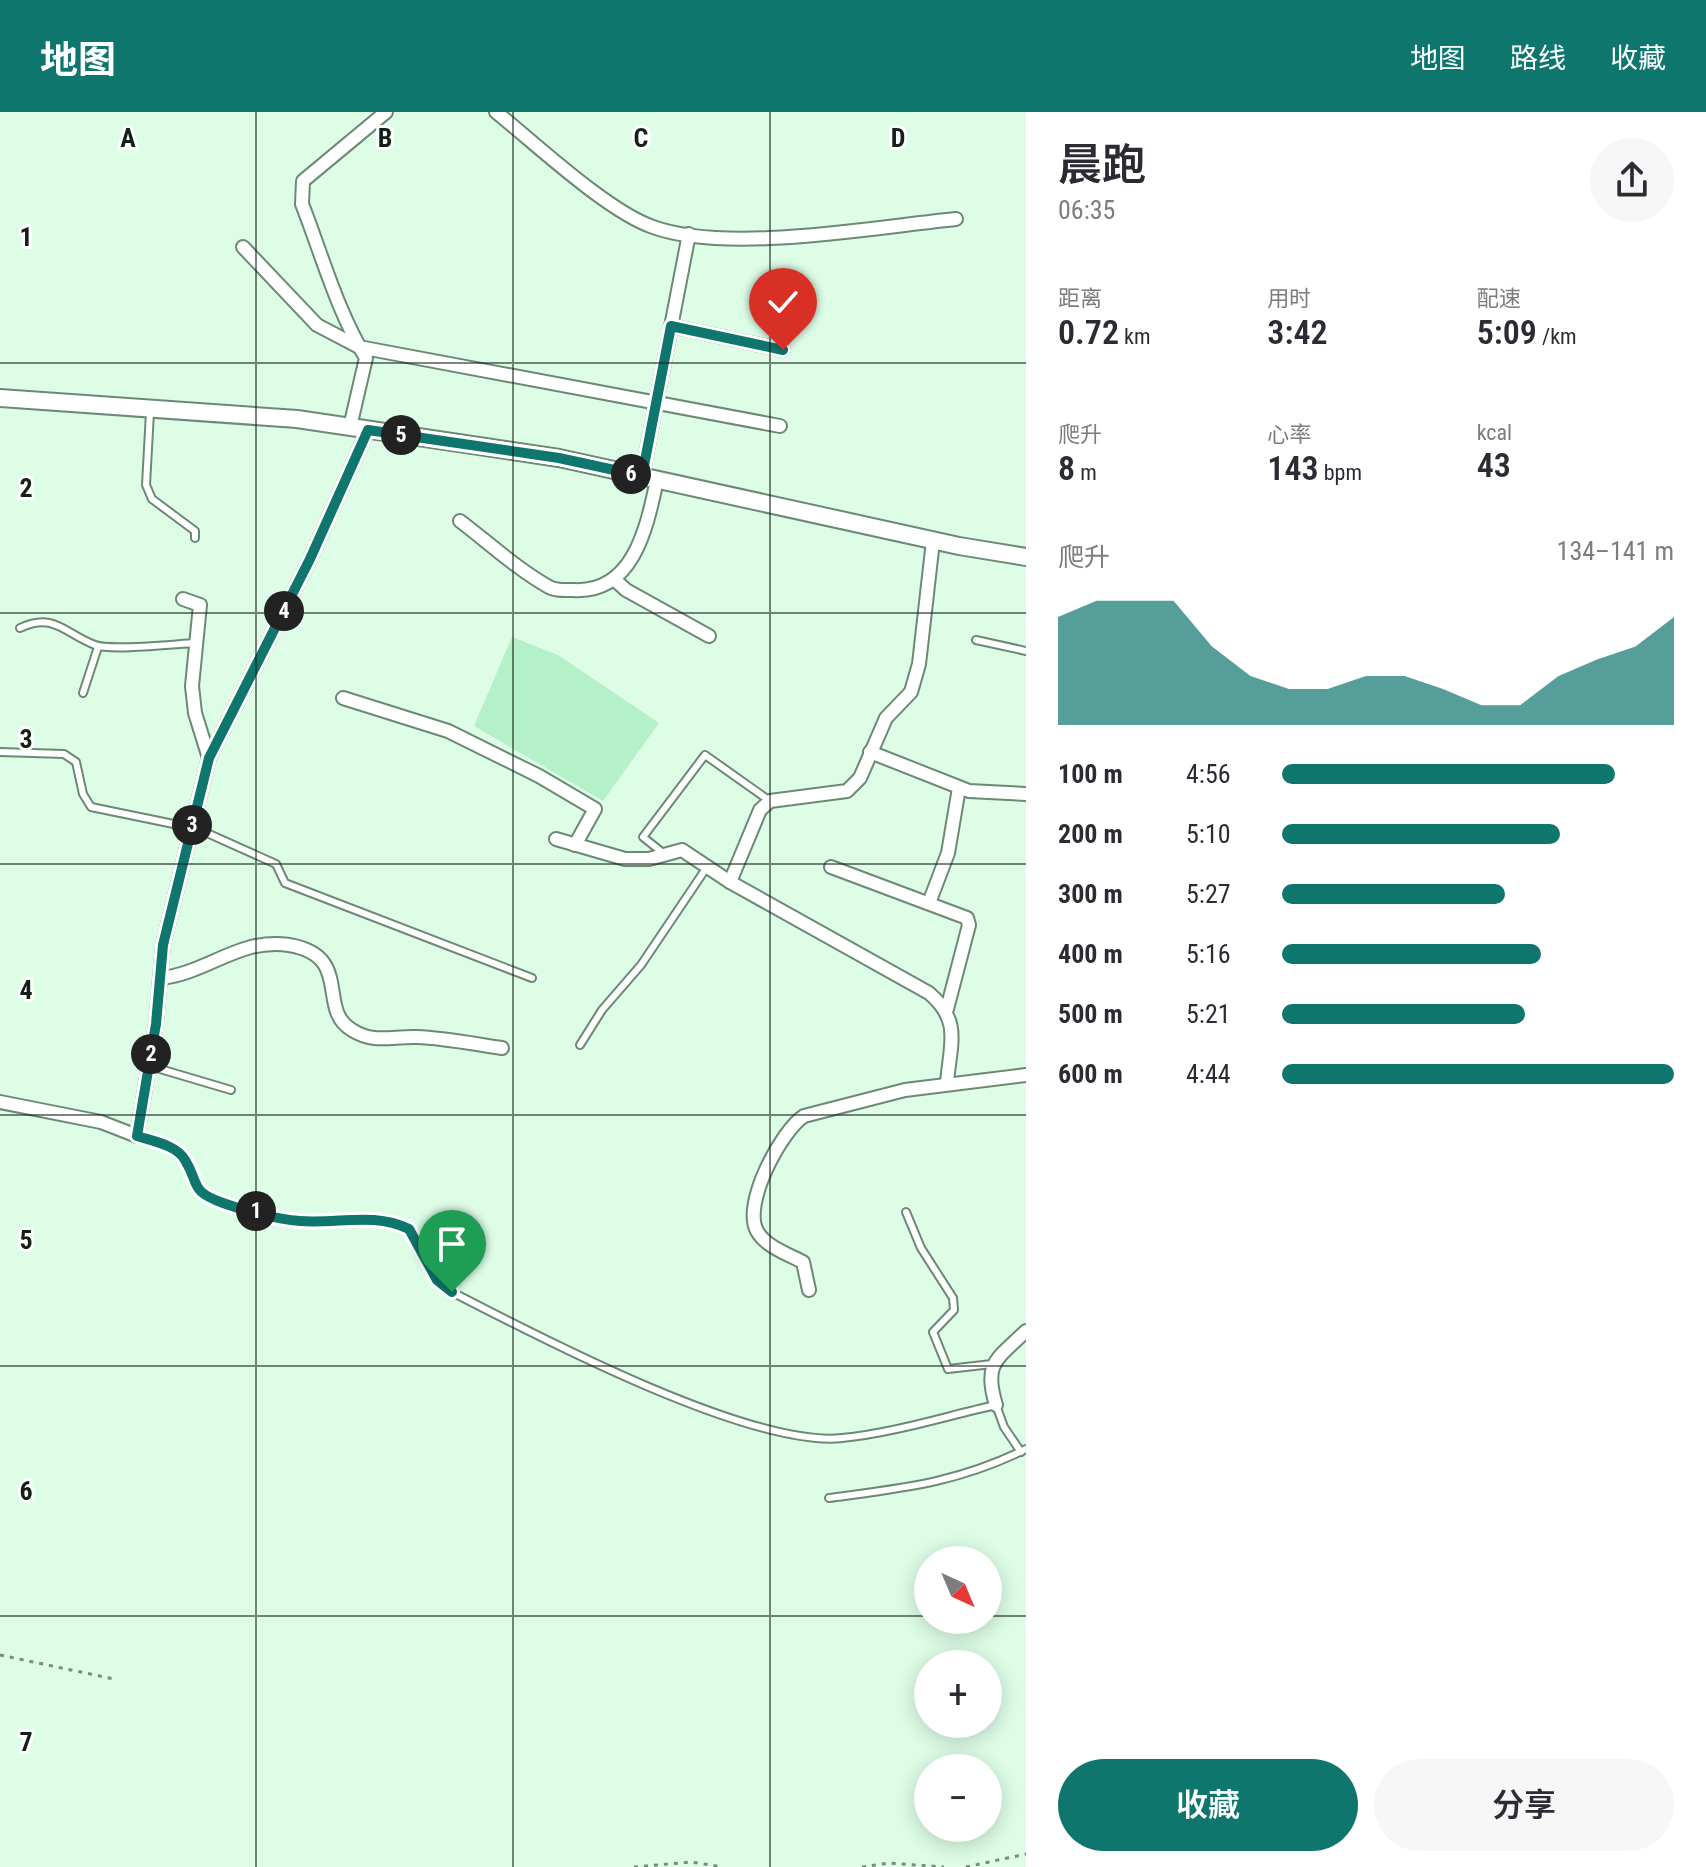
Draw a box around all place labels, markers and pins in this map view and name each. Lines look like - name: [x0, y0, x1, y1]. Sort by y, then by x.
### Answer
- pin: [749, 268, 817, 350]
- pin: 5: [381, 415, 421, 455]
- pin: 6: [611, 454, 651, 494]
- pin: 4: [264, 591, 304, 631]
- pin: 3: [172, 805, 212, 845]
- pin: 2: [131, 1034, 171, 1074]
- pin: 1: [236, 1191, 276, 1231]
- pin: [418, 1210, 486, 1292]

